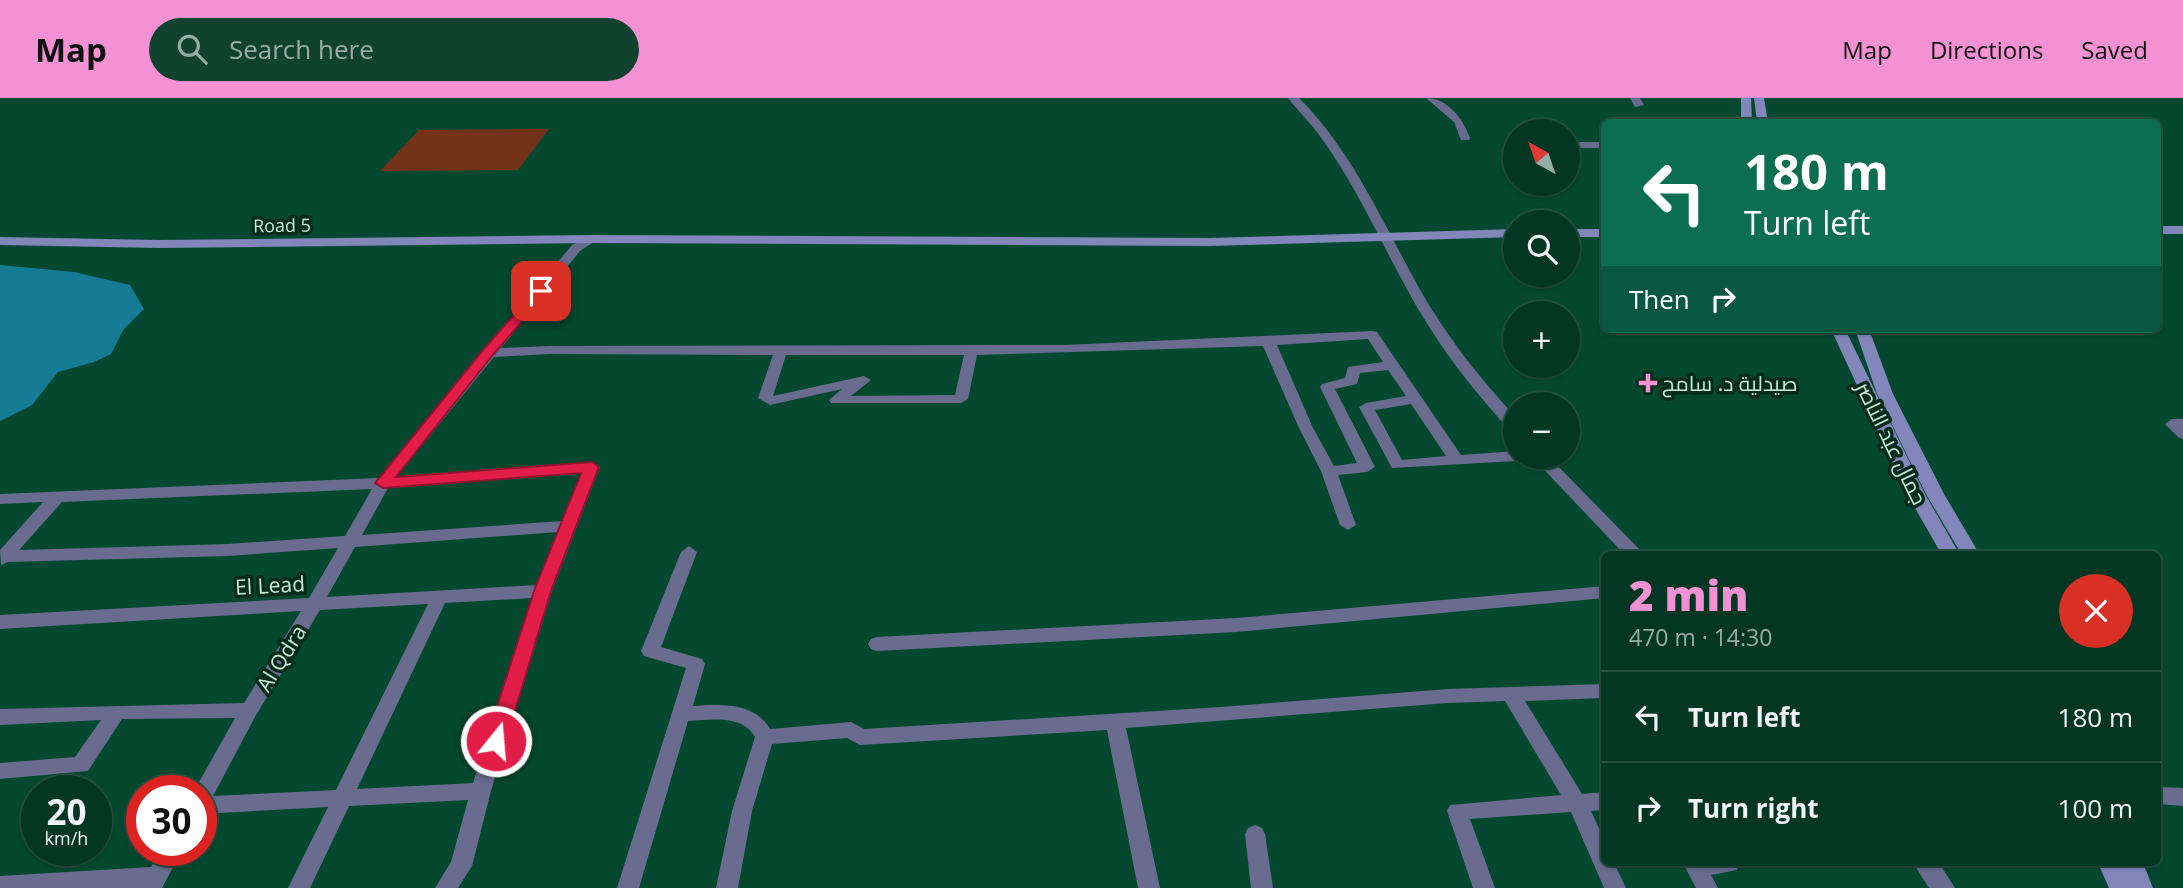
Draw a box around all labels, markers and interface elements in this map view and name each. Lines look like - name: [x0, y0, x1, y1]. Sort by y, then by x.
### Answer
- search box: [149, 18, 639, 81]
- text: Map: [35, 27, 107, 72]
- icon: search: [173, 30, 211, 68]
- text: Search here: [229, 31, 374, 67]
- text: Map: [1842, 33, 1892, 66]
- text: Directions: [1930, 33, 2043, 66]
- text: Saved: [2081, 33, 2148, 66]
- north arrow: [1503, 119, 1580, 196]
- map controls: [1503, 119, 1580, 469]
- text: 180 m: [1744, 138, 1889, 204]
- icon: left: [1629, 147, 1720, 238]
- text: Turn left: [1744, 201, 1870, 244]
- button: search: [1503, 210, 1580, 287]
- street label: Road 5: [253, 212, 311, 238]
- pin: [511, 261, 571, 321]
- icon: arrive: [522, 272, 560, 310]
- icon: right: [1704, 280, 1742, 318]
- text: Then: [1629, 281, 1690, 317]
- button: +: [1503, 301, 1580, 378]
- place label: صيدلية د. سامح: [1662, 369, 1798, 398]
- marker: صيدلية د. سامح: [1640, 375, 1656, 391]
- street label: جمال عبد الناصر: [1850, 376, 1934, 509]
- button: −: [1503, 392, 1580, 469]
- text: 2 min: [1629, 566, 1748, 623]
- street label: El Lead: [234, 569, 306, 601]
- button: close: [2059, 574, 2133, 648]
- street label: Al Qdra: [250, 619, 312, 697]
- text: 470 m · 14:30: [1629, 621, 1772, 653]
- icon: left: [1629, 698, 1667, 736]
- text: Turn left: [1688, 699, 1800, 735]
- text: 180 m: [2058, 699, 2133, 735]
- position arrow: [459, 704, 533, 778]
- speed limit sign: 30: [126, 775, 217, 866]
- text: 20: [46, 788, 87, 835]
- icon: right: [1629, 789, 1667, 827]
- text: Turn right: [1688, 790, 1819, 826]
- text: 100 m: [2058, 790, 2133, 826]
- text: km/h: [45, 826, 88, 850]

